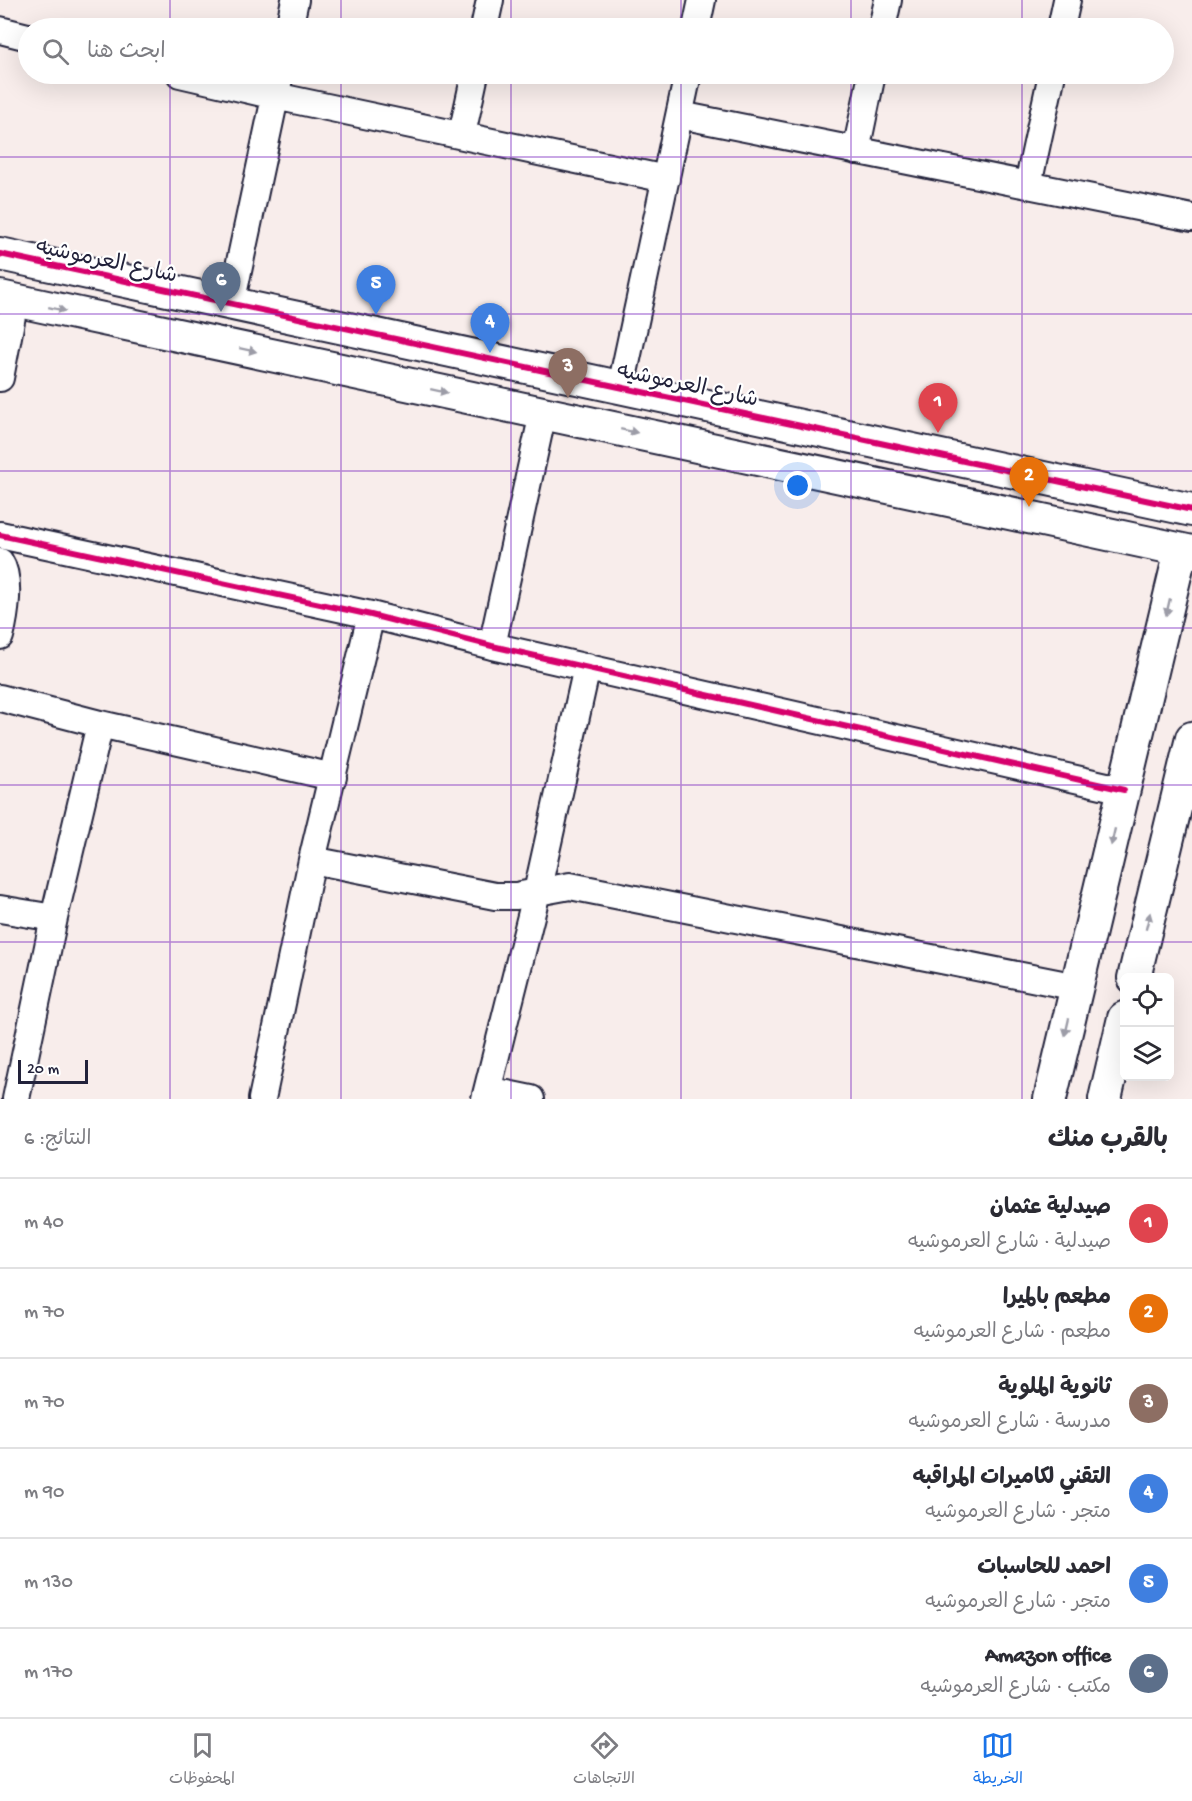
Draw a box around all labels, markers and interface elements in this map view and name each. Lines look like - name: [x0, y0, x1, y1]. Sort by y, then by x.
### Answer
- search box: [18, 18, 1174, 84]
- icon: search: [39, 35, 72, 68]
- text: ابحث هنا: [87, 40, 166, 66]
- street label: شارع العرموشيه: [33, 235, 179, 291]
- pin: 6: [202, 262, 240, 312]
- pin: 5: [356, 266, 395, 315]
- pin: 4: [470, 304, 510, 353]
- one-way arrow: [48, 305, 67, 314]
- one-way arrow: [239, 346, 258, 355]
- pin: 3: [548, 348, 588, 398]
- street label: شارع العرموشيه: [614, 359, 760, 415]
- pin: 1: [918, 384, 958, 433]
- one-way arrow: [429, 386, 448, 396]
- one-way arrow: [620, 427, 639, 437]
- pin: 2: [1010, 458, 1048, 507]
- your location: [783, 471, 812, 500]
- one-way arrow: [1162, 598, 1172, 616]
- one-way arrow: [1107, 828, 1117, 847]
- one-way arrow: [1144, 911, 1153, 930]
- map controls: [1120, 973, 1174, 1081]
- button: locate: [1120, 973, 1174, 1027]
- one-way arrow: [1062, 1018, 1072, 1036]
- button: layers: [1120, 1027, 1174, 1081]
- scale bar: [18, 1057, 88, 1084]
- text: 20 m: [27, 1061, 59, 1080]
- text: بالقرب منك: [1048, 1126, 1168, 1157]
- text: النتائج: 6: [24, 1129, 91, 1152]
- text: صيدلية عثمان: [990, 1196, 1111, 1222]
- text: 40 m: [24, 1212, 64, 1235]
- text: 1: [1144, 1212, 1153, 1235]
- text: صيدلية · شارع العرموشيه: [908, 1232, 1111, 1255]
- text: مطعم بالميرا: [1003, 1286, 1111, 1312]
- text: 70 m: [24, 1302, 65, 1325]
- text: 2: [1144, 1302, 1153, 1325]
- text: مطعم · شارع العرموشيه: [914, 1322, 1111, 1345]
- text: ثانوية الملوية: [998, 1376, 1111, 1402]
- text: 70 m: [24, 1392, 65, 1415]
- text: 3: [1143, 1392, 1154, 1415]
- text: مدرسة · شارع العرموشيه: [909, 1412, 1111, 1435]
- text: التقني لكاميرات المراقبه: [913, 1466, 1111, 1492]
- text: 90 m: [24, 1482, 64, 1505]
- text: 4: [1144, 1482, 1153, 1505]
- text: متجر · شارع العرموشيه: [925, 1502, 1111, 1525]
- text: احمد للحاسبات: [977, 1556, 1111, 1582]
- text: 130 m: [24, 1572, 73, 1595]
- text: 5: [1143, 1572, 1154, 1595]
- text: متجر · شارع العرموشيه: [925, 1592, 1111, 1615]
- text: Amazon office: [985, 1644, 1111, 1670]
- text: 170 m: [24, 1662, 73, 1685]
- text: 6: [1143, 1662, 1154, 1685]
- text: مكتب · شارع العرموشيه: [921, 1677, 1111, 1700]
- tab: المحفوظات: [169, 1729, 235, 1792]
- tab: الاتجاهات: [573, 1729, 635, 1792]
- tab: الخريطة: [973, 1729, 1023, 1792]

